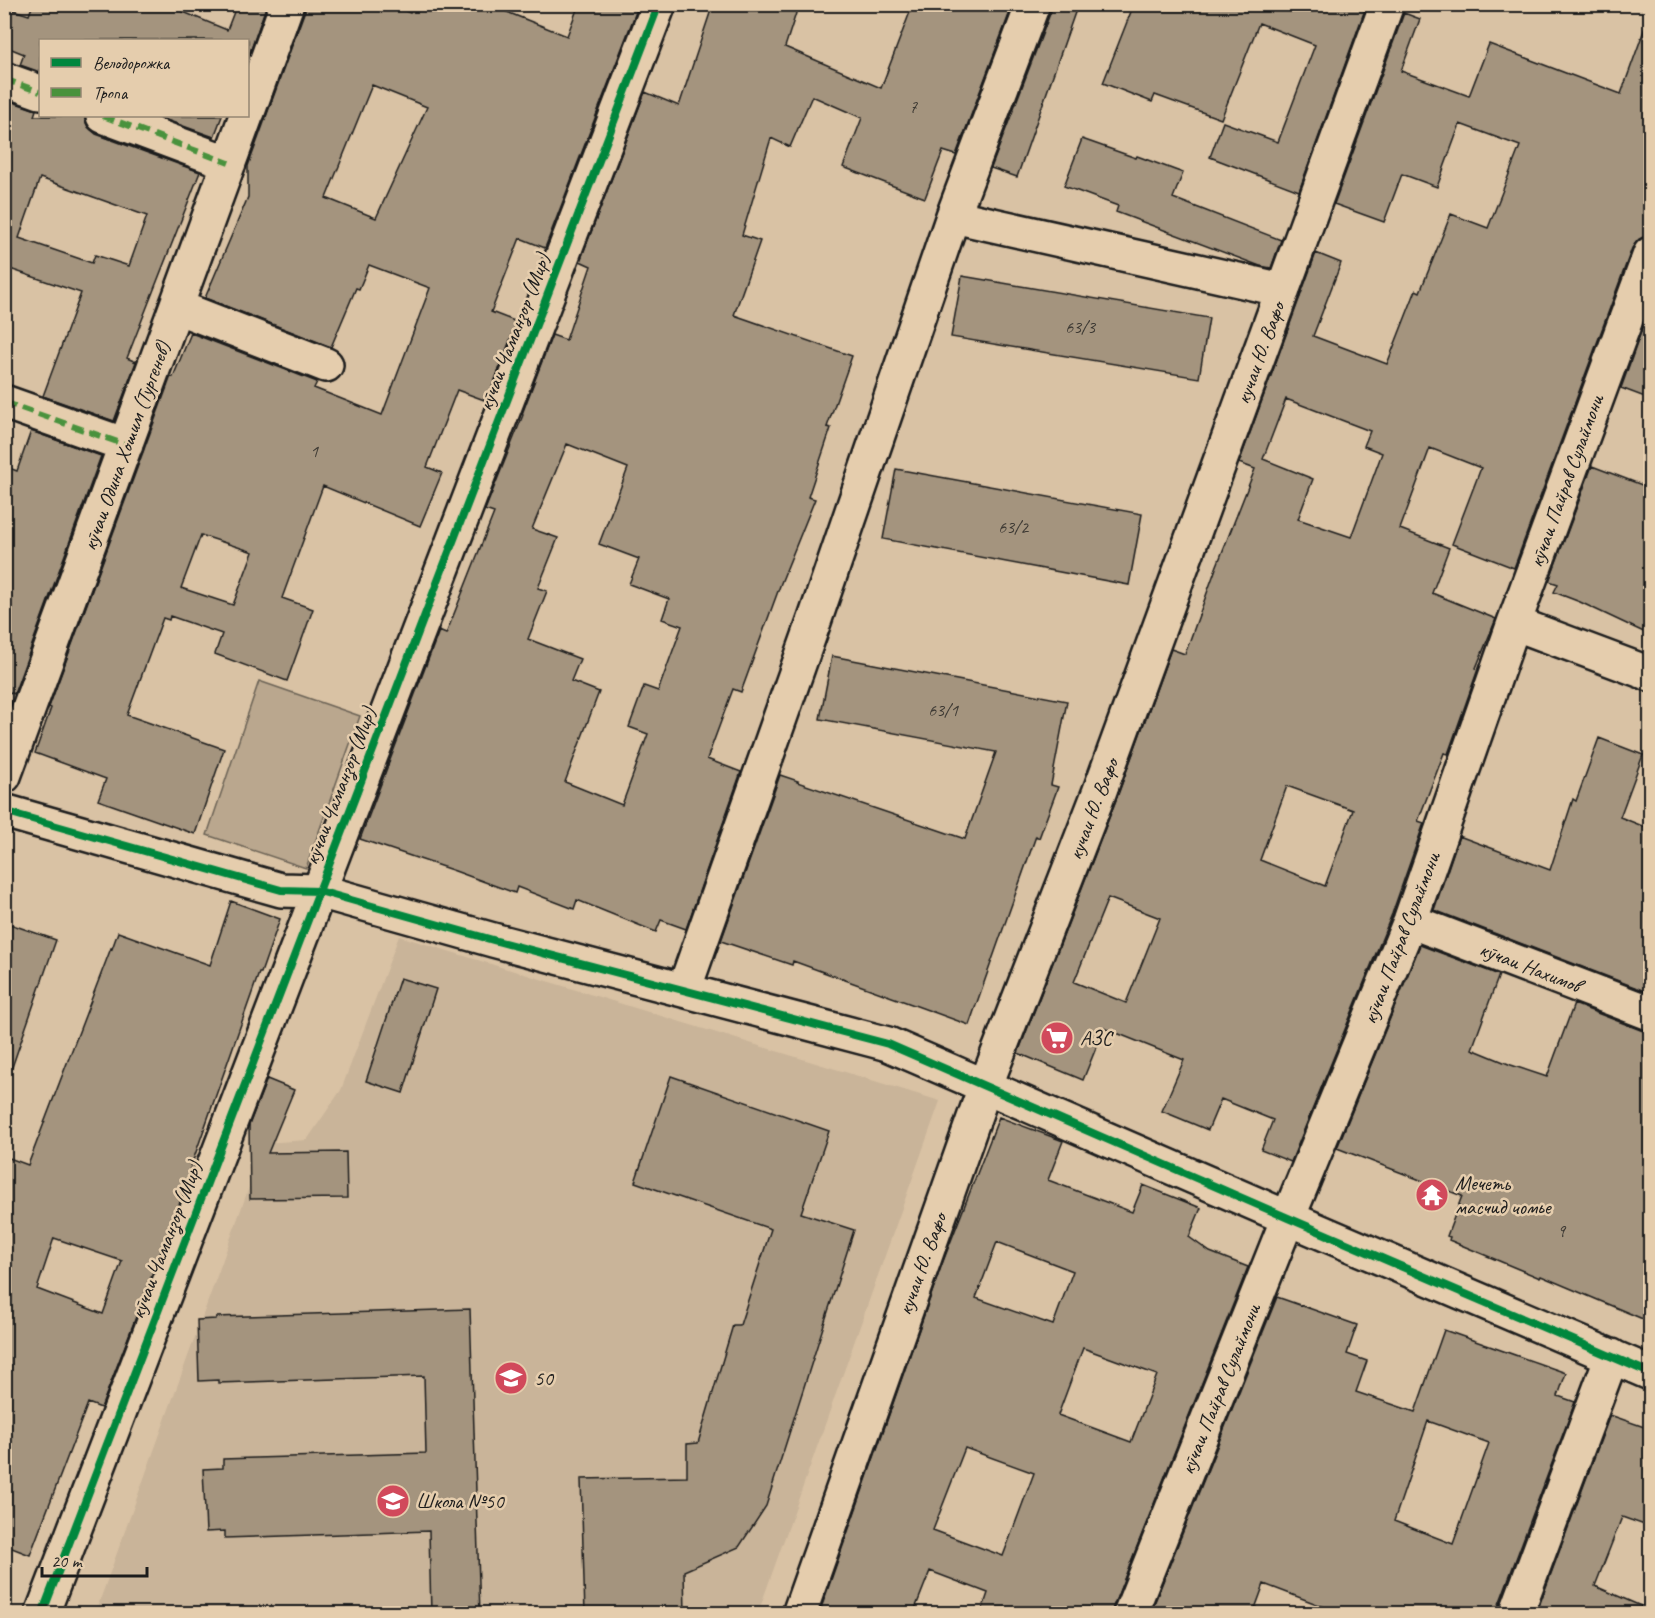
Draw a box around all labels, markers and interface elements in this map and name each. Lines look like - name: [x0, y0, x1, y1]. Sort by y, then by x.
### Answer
- legend: [39, 39, 249, 117]
- text: Велодорожка: [93, 52, 171, 74]
- text: Тропа: [93, 82, 129, 104]
- house number: 7: [909, 96, 918, 118]
- street label: кӯчаи Чаманзор (Мир): [472, 249, 557, 415]
- street label: кучаи Ю. Вафо: [1230, 296, 1291, 408]
- house number: 63/3: [1065, 316, 1097, 338]
- street label: кӯчаи Одина Хошим (Тургенев): [76, 337, 176, 554]
- street label: кӯчаи Пайрав Сулаймони: [1523, 390, 1610, 571]
- house number: 1: [310, 440, 319, 462]
- house number: 63/2: [998, 516, 1030, 538]
- house number: 63/1: [928, 699, 959, 721]
- street label: кӯчаи Чаманзор (Мир): [298, 703, 383, 869]
- street label: кучаи Ю. Вафо: [1062, 752, 1125, 863]
- street label: кӯчаи Пайрав Сулаймони: [1356, 847, 1446, 1028]
- street label: кӯчаи Нахимов: [1476, 936, 1589, 1000]
- supermarket icon: АЗС: [1039, 1020, 1075, 1056]
- place label: АЗС: [1080, 1025, 1115, 1051]
- street label: кӯчаи Чаманзор (Мир): [124, 1157, 209, 1323]
- place label: Мечеть масчид чомье: [1455, 1170, 1553, 1220]
- temple icon: Мечеть масчид чомье: [1414, 1177, 1450, 1213]
- street label: кучаи Ю. Вафо: [892, 1207, 953, 1319]
- house number: 9: [1557, 1220, 1567, 1242]
- street label: кӯчаи Пайрав Сулаймони: [1174, 1298, 1267, 1478]
- school or university icon: 50: [493, 1360, 529, 1396]
- place label: 50: [534, 1365, 554, 1391]
- school or university icon: Школа №50: [375, 1483, 411, 1519]
- place label: Школа №50: [416, 1488, 505, 1514]
- scale bar: [42, 1540, 147, 1578]
- text: 20 m: [51, 1550, 84, 1572]

